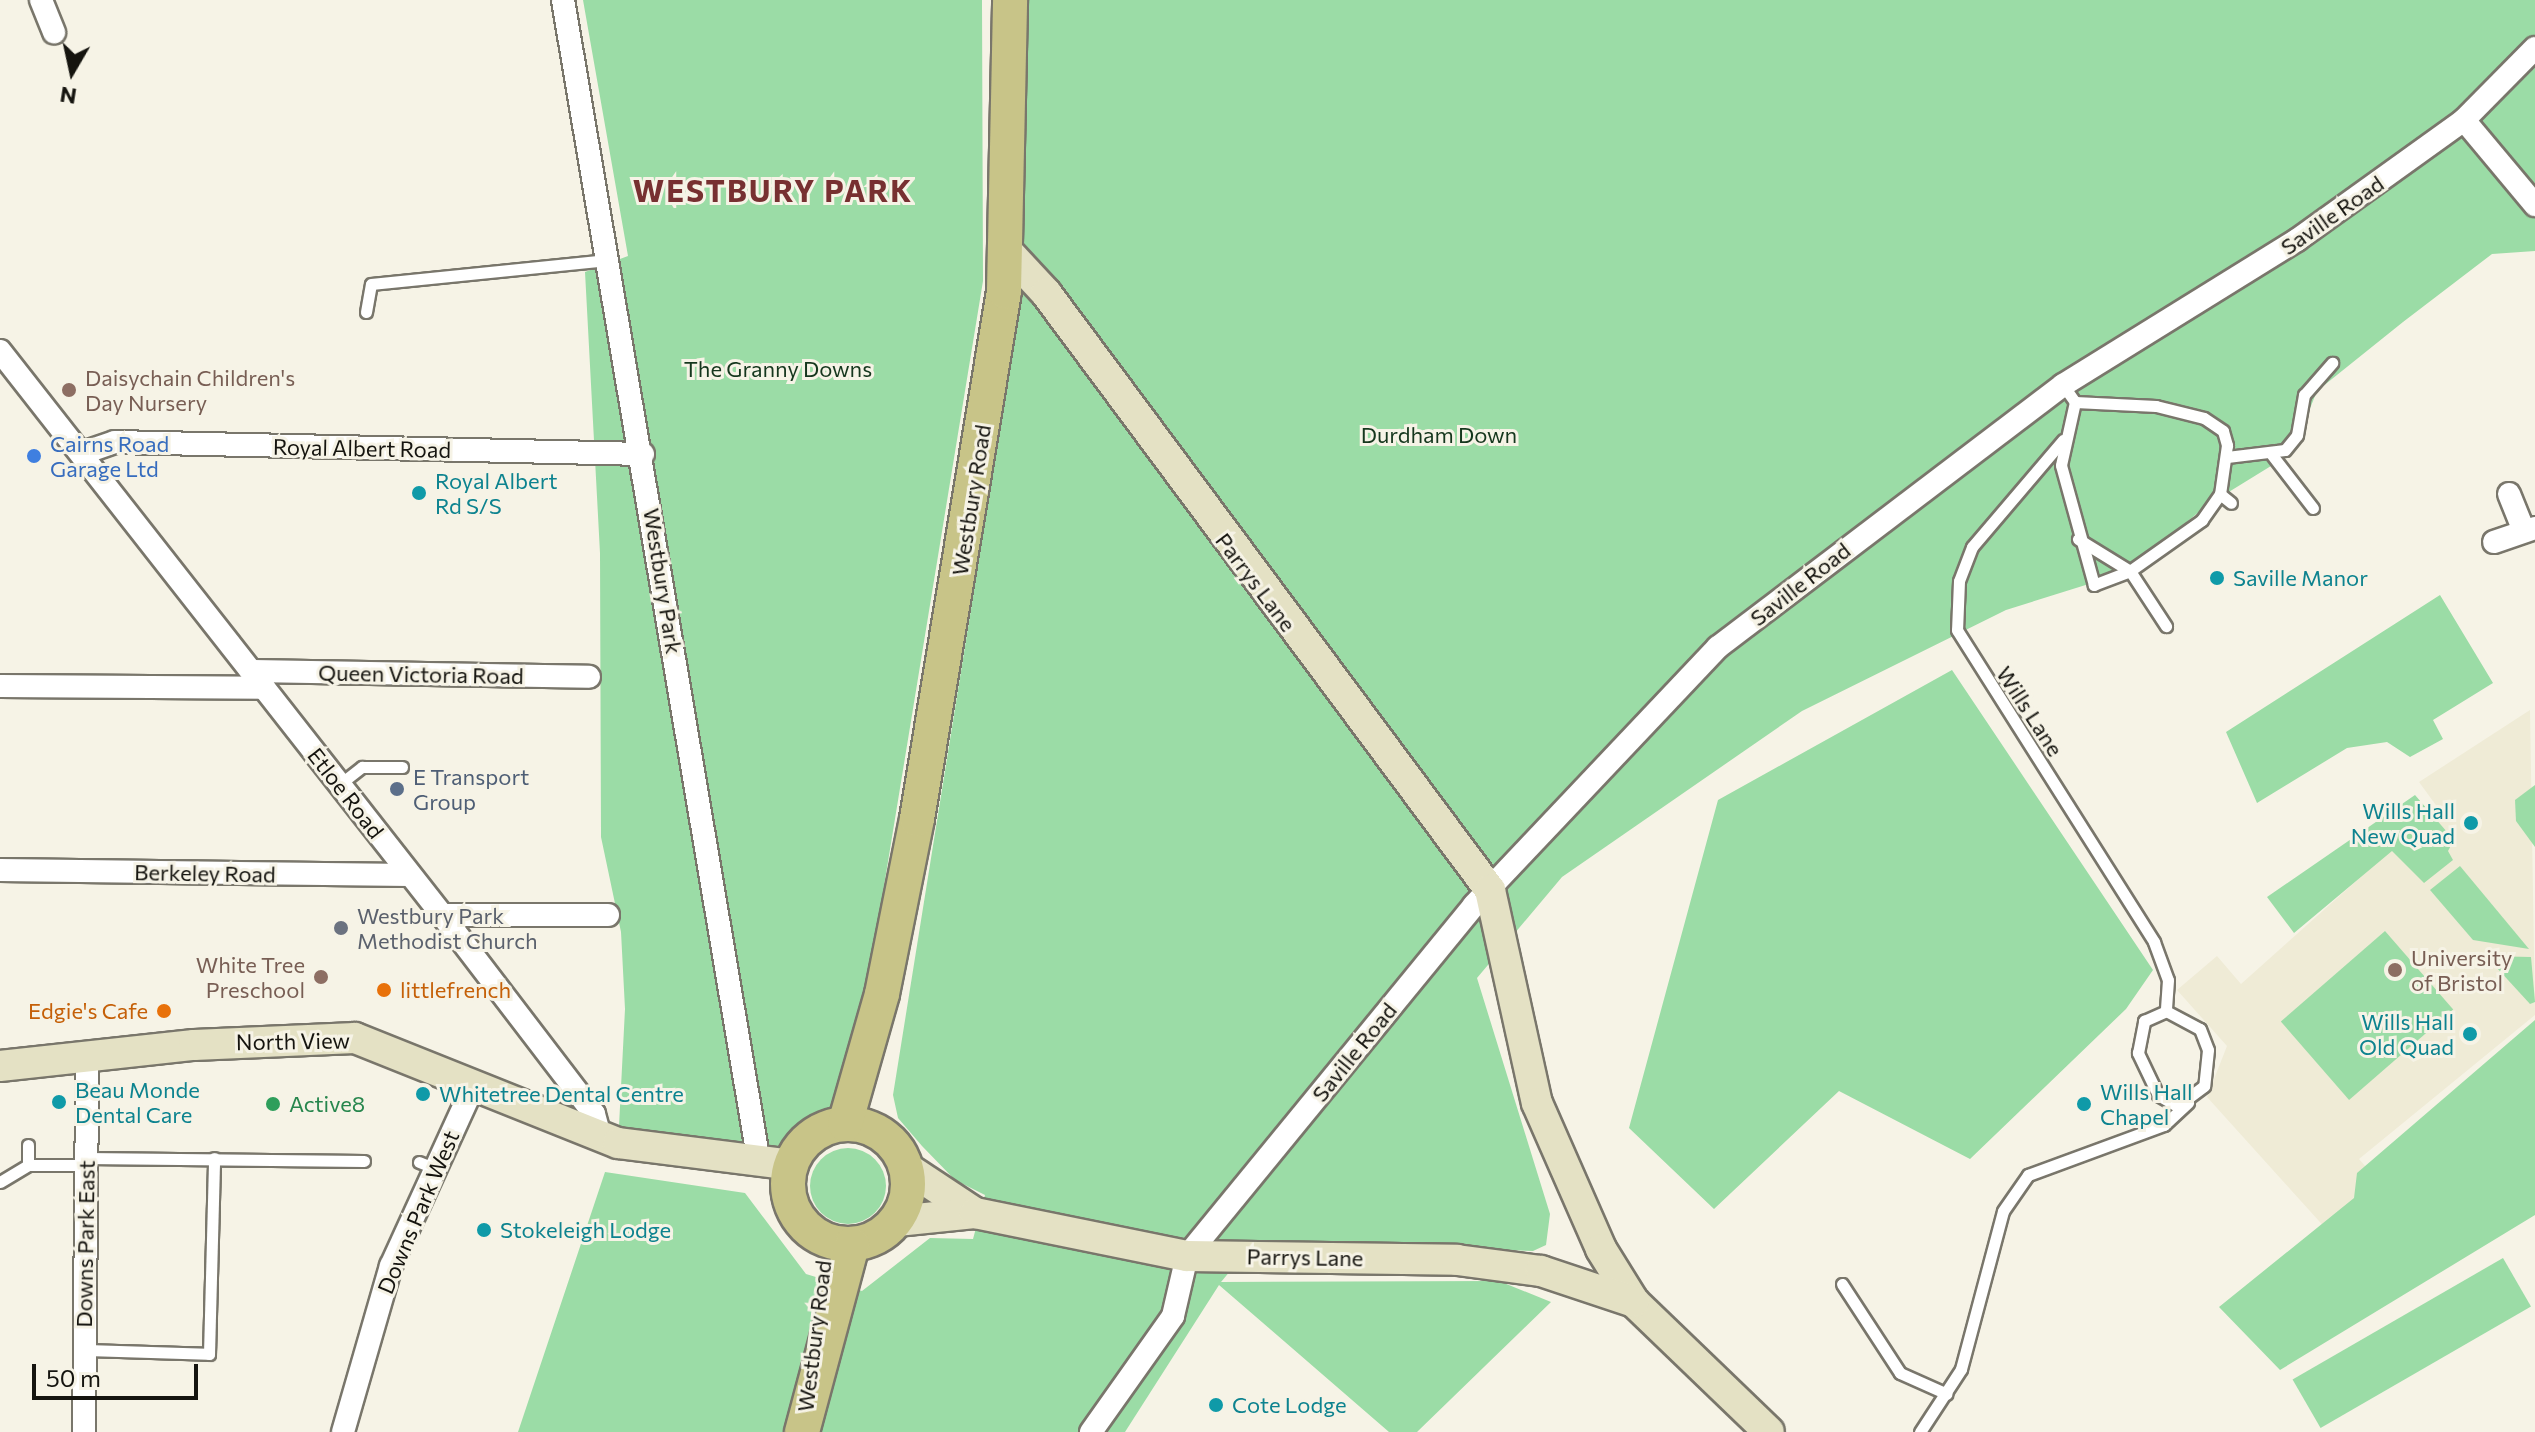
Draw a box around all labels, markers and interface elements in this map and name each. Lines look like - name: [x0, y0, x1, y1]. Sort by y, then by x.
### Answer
- north arrow: [32, 32, 112, 112]
- text: N: [58, 82, 78, 111]
- street label: Saville Road: [2275, 170, 2389, 260]
- district label: WESTBURY PARK: [633, 172, 913, 208]
- park label: The Granny Downs: [684, 356, 872, 382]
- place label: Daisychain Children's Day Nursery: [85, 364, 295, 416]
- marker: Daisychain Children's Day Nursery: [60, 381, 78, 399]
- park label: Durdham Down: [1361, 422, 1517, 448]
- street label: Westbury Road: [946, 423, 996, 577]
- place label: Cairns Road Garage Ltd: [50, 430, 169, 482]
- street label: Royal Albert Road: [273, 433, 451, 463]
- marker: Cairns Road Garage Ltd: [25, 447, 43, 465]
- place label: Royal Albert Rd S/S: [435, 467, 557, 518]
- marker: Royal Albert Rd S/S: [410, 484, 428, 502]
- street label: Westbury Park: [638, 506, 688, 656]
- street label: Parrys Lane: [1210, 527, 1302, 637]
- street label: Saville Road: [1745, 537, 1855, 631]
- place label: Saville Manor: [2233, 565, 2368, 591]
- marker: Saville Manor: [2208, 569, 2226, 587]
- street label: Queen Victoria Road: [318, 659, 524, 689]
- street label: Wills Lane: [1991, 661, 2069, 761]
- street label: Etloe Road: [302, 742, 390, 844]
- place label: E Transport Group: [413, 763, 529, 814]
- marker: E Transport Group: [388, 780, 406, 798]
- place label: Wills Hall New Quad: [2351, 797, 2455, 848]
- marker: Wills Hall New Quad: [2462, 814, 2480, 832]
- street label: Berkeley Road: [134, 859, 276, 887]
- place label: Westbury Park Methodist Church: [357, 902, 538, 954]
- marker: Westbury Park Methodist Church: [332, 919, 350, 937]
- place label: University of Bristol: [2411, 944, 2512, 996]
- place label: White Tree Preschool: [196, 951, 305, 1002]
- marker: University of Bristol: [2386, 961, 2404, 979]
- marker: White Tree Preschool: [312, 968, 330, 986]
- place label: littlefrench: [400, 977, 511, 1003]
- marker: littlefrench: [375, 981, 393, 999]
- street label: Saville Road: [1306, 997, 1402, 1107]
- place label: Edgie's Cafe: [28, 998, 148, 1024]
- marker: Edgie's Cafe: [155, 1002, 173, 1020]
- place label: Wills Hall Old Quad: [2359, 1008, 2454, 1060]
- marker: Wills Hall Old Quad: [2461, 1025, 2479, 1043]
- street label: North View: [236, 1027, 350, 1055]
- place label: Beau Monde Dental Care: [75, 1076, 200, 1128]
- place label: Wills Hall Chapel: [2100, 1078, 2193, 1130]
- place label: Whitetree Dental Centre: [439, 1081, 684, 1107]
- marker: Whitetree Dental Centre: [414, 1085, 432, 1103]
- place label: Active8: [289, 1091, 365, 1117]
- marker: Beau Monde Dental Care: [50, 1093, 68, 1111]
- marker: Active8: [264, 1095, 282, 1113]
- marker: Wills Hall Chapel: [2075, 1095, 2093, 1113]
- street label: Downs Park West: [372, 1126, 464, 1298]
- street label: Downs Park East: [70, 1160, 100, 1328]
- place label: Stokeleigh Lodge: [500, 1217, 671, 1243]
- marker: Stokeleigh Lodge: [475, 1221, 493, 1239]
- street label: Parrys Lane: [1246, 1243, 1364, 1271]
- street label: Westbury Road: [792, 1259, 836, 1413]
- scale bar: [36, 1348, 202, 1398]
- text: 50 m: [46, 1363, 101, 1392]
- place label: Cote Lodge: [1232, 1392, 1346, 1418]
- marker: Cote Lodge: [1207, 1396, 1225, 1414]

